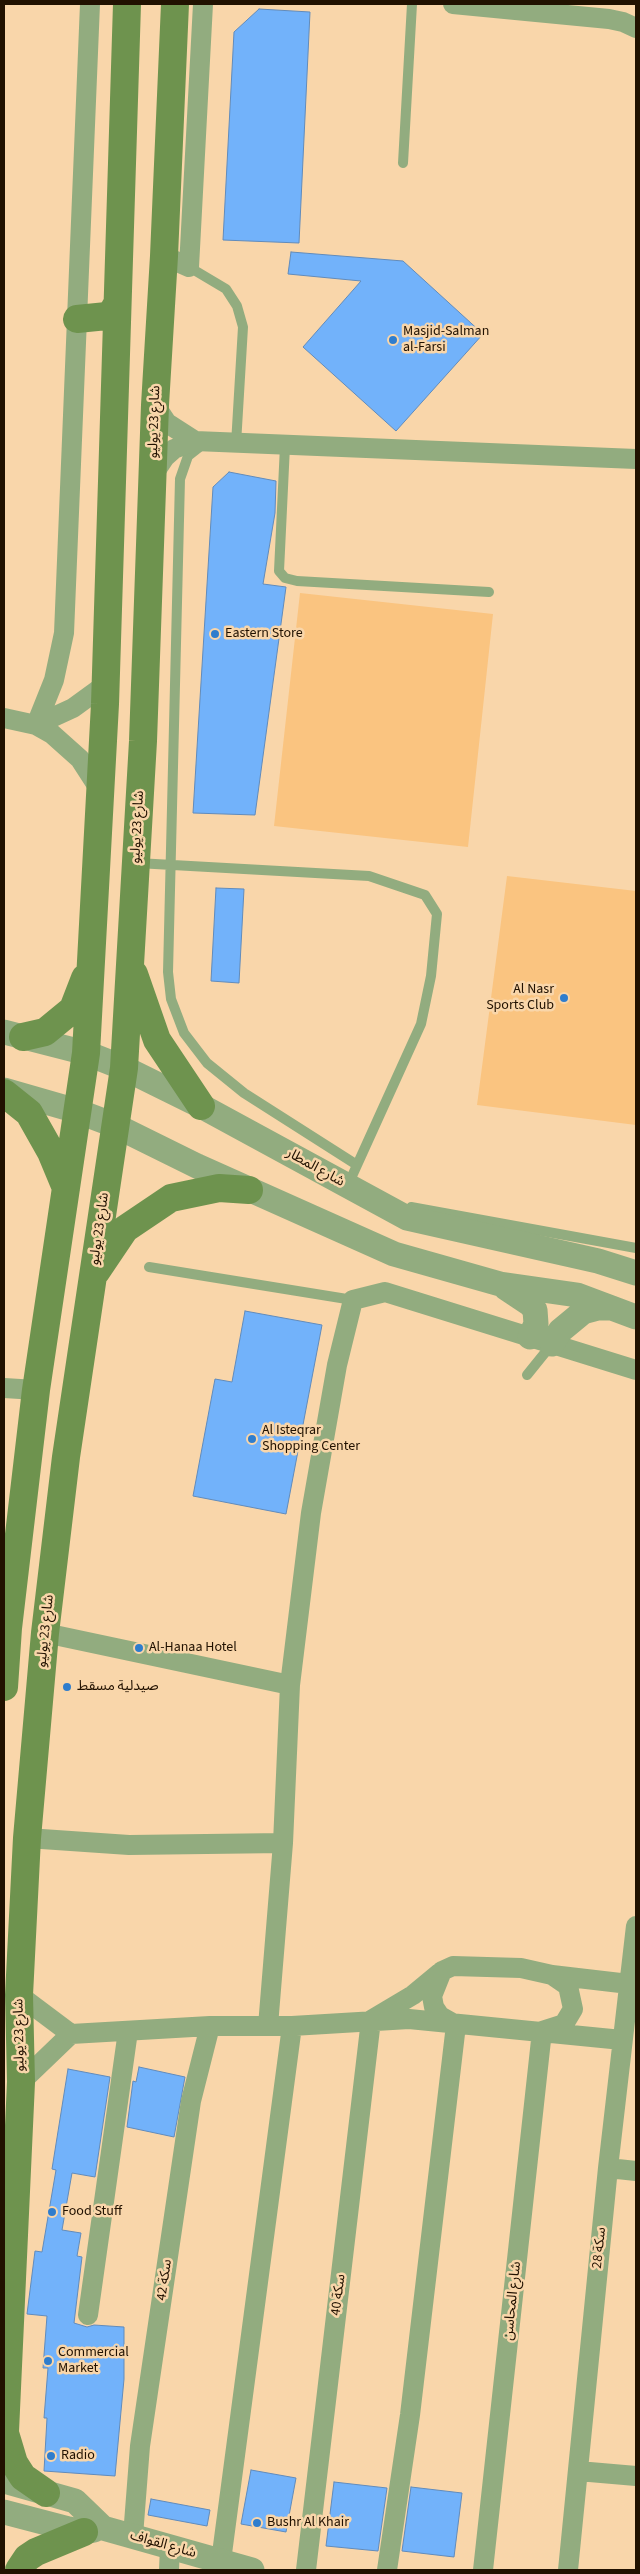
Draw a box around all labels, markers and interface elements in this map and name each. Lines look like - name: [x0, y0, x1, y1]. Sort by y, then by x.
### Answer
- place label: Masjid-Salman al-Farsi: [403, 324, 489, 357]
- marker: Masjid-Salman al-Farsi: [387, 334, 399, 346]
- street label: شارع 23 يوليو: [145, 385, 165, 459]
- place label: Eastern Store: [225, 626, 303, 642]
- marker: Eastern Store: [209, 628, 221, 640]
- street label: شارع 23 يوليو: [128, 790, 148, 864]
- place label: Al Nasr Sports Club: [486, 982, 554, 1014]
- marker: Al Nasr Sports Club: [558, 992, 570, 1004]
- street label: شارع المطار: [283, 1145, 347, 1191]
- street label: شارع 23 يوليو: [87, 1192, 113, 1266]
- place label: Al Isteqrar Shopping Center: [262, 1423, 360, 1455]
- marker: Al Isteqrar Shopping Center: [246, 1433, 258, 1445]
- street label: شارع 23 يوليو: [34, 1594, 58, 1668]
- place label: Al-Hanaa Hotel: [149, 1640, 237, 1656]
- marker: Al-Hanaa Hotel: [133, 1642, 145, 1654]
- place label: صيدلية مسقط: [77, 1679, 159, 1695]
- marker: صيدلية مسقط: [61, 1681, 73, 1693]
- street label: شارع 23 يوليو: [11, 1998, 29, 2072]
- place label: Food Stuff: [62, 2204, 122, 2220]
- marker: Food Stuff: [46, 2206, 58, 2218]
- street label: سكة 28: [589, 2226, 611, 2270]
- street label: سكة 42: [154, 2258, 176, 2302]
- street label: شارع المحاسن: [500, 2261, 526, 2341]
- street label: سكة 40: [328, 2273, 350, 2317]
- place label: Commercial Market: [58, 2345, 129, 2378]
- marker: Commercial Market: [42, 2355, 54, 2367]
- place label: Radio: [61, 2448, 95, 2464]
- marker: Radio: [45, 2450, 57, 2462]
- place label: Bushr Al Khair: [267, 2515, 349, 2531]
- marker: Bushr Al Khair: [251, 2517, 263, 2529]
- street label: شارع القواف: [128, 2528, 198, 2562]

